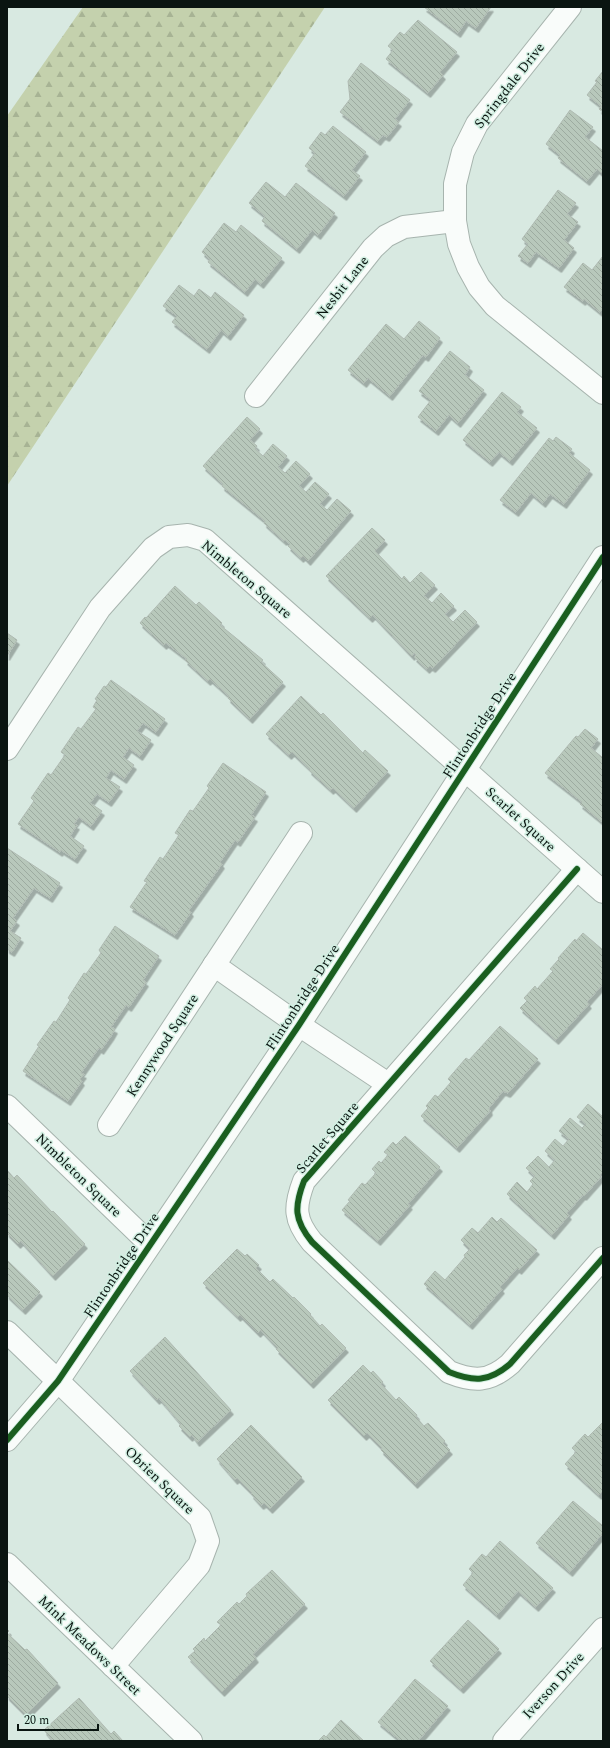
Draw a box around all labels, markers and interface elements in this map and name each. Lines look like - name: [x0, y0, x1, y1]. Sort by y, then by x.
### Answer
- street label: Springdale Drive: [469, 38, 550, 133]
- street label: Nesbit Lane: [311, 251, 374, 323]
- street label: Nimbleton Square: [197, 535, 297, 624]
- street label: Flintonbridge Drive: [437, 668, 522, 783]
- street label: Scarlet Square: [481, 782, 561, 857]
- street label: Flintonbridge Drive: [260, 940, 345, 1055]
- street label: Kennywood Square: [121, 989, 204, 1101]
- street label: Scarlet Square: [291, 1096, 364, 1178]
- street label: Nimbleton Square: [31, 1129, 127, 1222]
- street label: Flintonbridge Drive: [78, 1208, 165, 1322]
- street label: Obrien Square: [120, 1442, 199, 1519]
- street label: Mink Meadows Street: [33, 1590, 146, 1700]
- street label: Iverson Drive: [517, 1647, 589, 1724]
- scale bar: [18, 1706, 98, 1732]
- text: 20 m: [24, 1711, 49, 1730]

